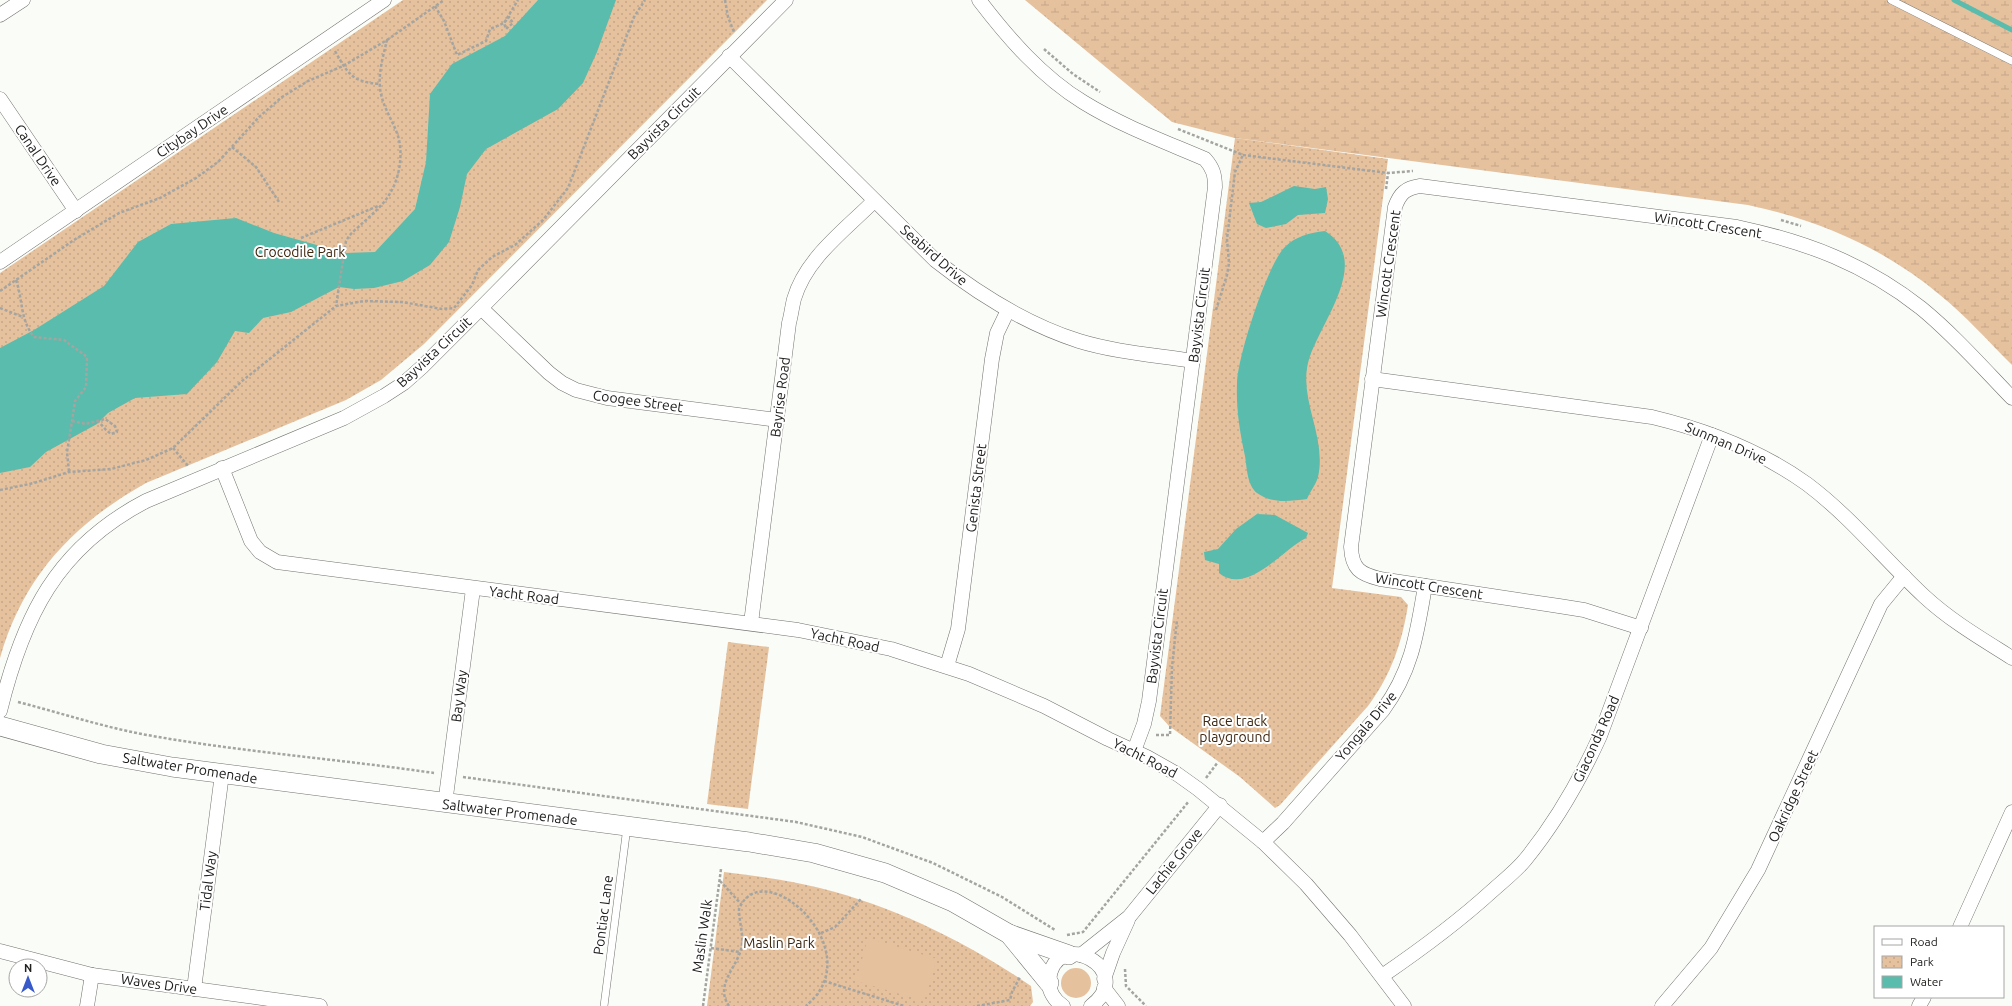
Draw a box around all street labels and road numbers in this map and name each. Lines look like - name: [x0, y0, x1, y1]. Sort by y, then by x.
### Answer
- street label: Bayvista Circuit: [624, 83, 704, 163]
- street label: Citybay Drive: [153, 101, 231, 161]
- street label: Canal Drive: [12, 121, 64, 189]
- street label: Wincott Crescent: [1373, 208, 1404, 319]
- street label: Wincott Crescent: [1653, 209, 1763, 241]
- street label: Seabird Drive: [897, 222, 971, 288]
- street label: Bayvista Circuit: [1185, 266, 1213, 364]
- street label: Bayvista Circuit: [393, 313, 475, 391]
- street label: Bayrise Road: [767, 356, 793, 438]
- street label: Coogee Street: [592, 387, 685, 415]
- street label: Sunman Drive: [1683, 419, 1769, 467]
- street label: Genista Street: [963, 442, 989, 533]
- street label: Wincott Crescent: [1374, 570, 1484, 602]
- street label: Yacht Road: [488, 583, 560, 607]
- street label: Bayvista Circuit: [1143, 587, 1171, 685]
- street label: Yacht Road: [809, 625, 881, 655]
- street label: Bay Way: [448, 669, 470, 723]
- street label: Yongala Drive: [1332, 688, 1400, 764]
- street label: Giaconda Road: [1570, 693, 1622, 785]
- street label: Yacht Road: [1110, 735, 1180, 781]
- street label: Oakridge Street: [1765, 747, 1822, 845]
- street label: Saltwater Promenade: [121, 749, 259, 787]
- street label: Saltwater Promenade: [441, 796, 579, 828]
- street label: Lachie Grove: [1142, 825, 1206, 897]
- street label: Tidal Way: [196, 850, 220, 912]
- street label: Pontiac Lane: [590, 874, 616, 956]
- street label: Maslin Walk: [689, 898, 715, 974]
- street label: Waves Drive: [120, 971, 198, 997]

